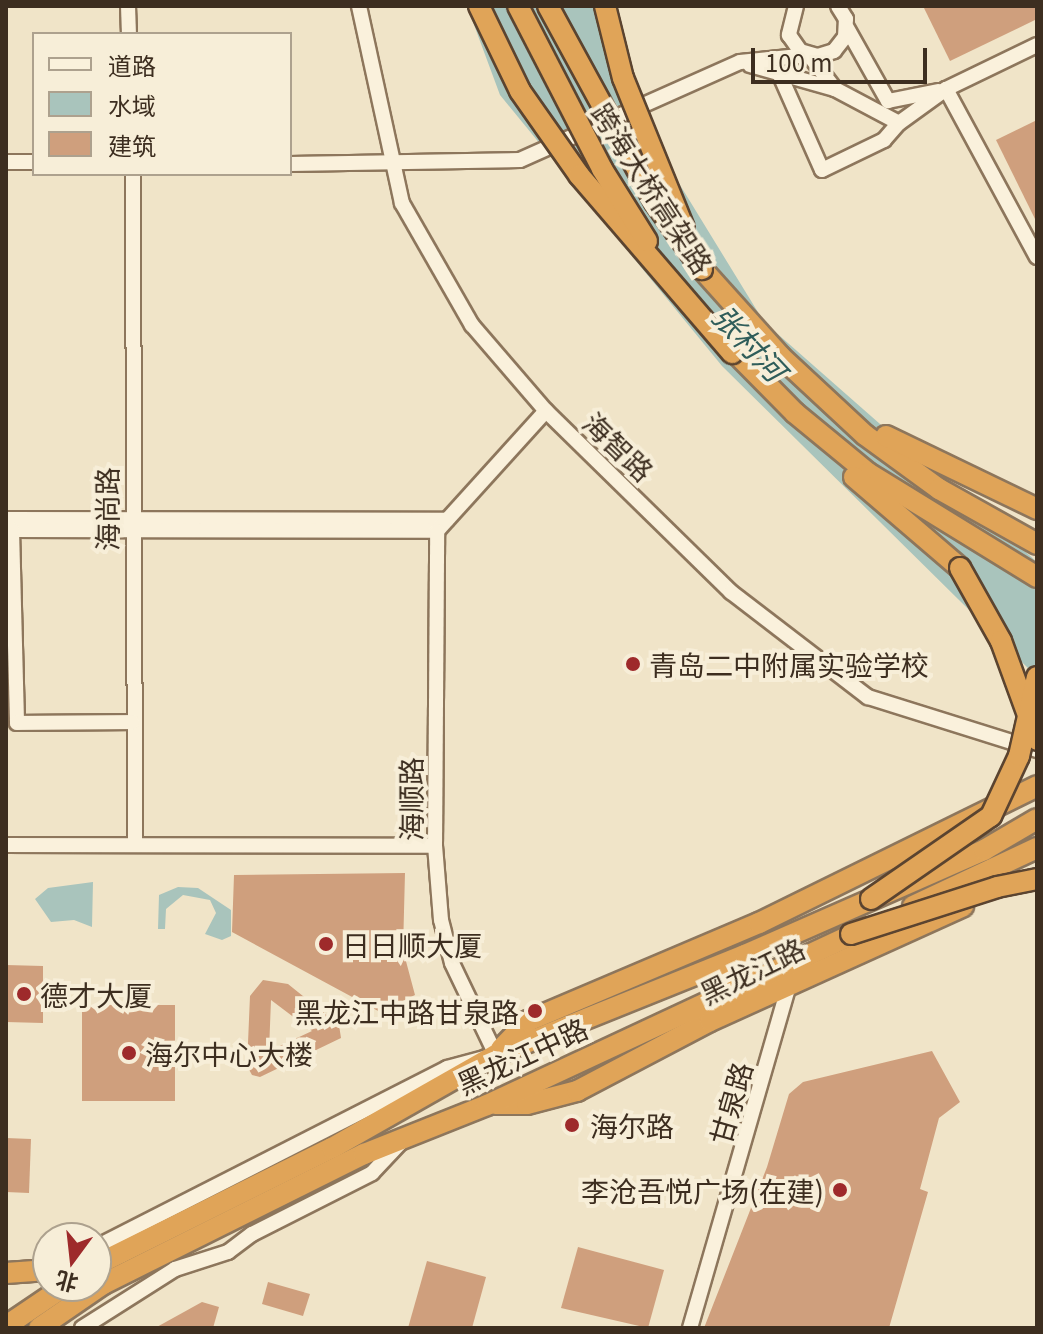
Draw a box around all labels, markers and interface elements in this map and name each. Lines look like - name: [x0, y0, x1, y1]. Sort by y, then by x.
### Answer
- legend: [32, 32, 292, 176]
- scale bar: [755, 32, 931, 82]
- text: 100 m: [765, 44, 833, 79]
- text: 道路: [108, 47, 156, 82]
- text: 水域: [108, 87, 156, 122]
- street label: 跨海大桥高架路: [586, 97, 720, 279]
- text: 建筑: [108, 127, 156, 162]
- water label: 张村河: [706, 297, 794, 387]
- street label: 海智路: [577, 405, 661, 487]
- street label: 海尚路: [89, 467, 123, 551]
- place label: 青岛二中附属实验学校: [649, 647, 929, 681]
- marker: 青岛二中附属实验学校: [624, 655, 642, 673]
- street label: 海顺路: [393, 757, 427, 841]
- place label: 日日顺大厦: [342, 927, 482, 961]
- street label: 黑龙江路: [694, 930, 810, 1010]
- marker: 日日顺大厦: [317, 935, 335, 953]
- place label: 德才大厦: [40, 977, 152, 1011]
- marker: 德才大厦: [15, 985, 33, 1003]
- place label: 黑龙江中路甘泉路: [295, 994, 519, 1028]
- marker: 黑龙江中路甘泉路: [526, 1002, 544, 1020]
- street label: 黑龙江中路: [451, 1010, 593, 1100]
- place label: 海尔中心大楼: [145, 1036, 313, 1070]
- marker: 海尔中心大楼: [120, 1044, 138, 1062]
- street label: 甘泉路: [702, 1058, 758, 1148]
- place label: 海尔路: [590, 1108, 674, 1142]
- marker: 海尔路: [561, 1114, 583, 1136]
- place label: 李沧吾悦广场(在建): [581, 1173, 824, 1207]
- marker: 李沧吾悦广场(在建): [831, 1181, 849, 1199]
- north arrow: [32, 1222, 112, 1302]
- text: 北: [52, 1265, 81, 1302]

